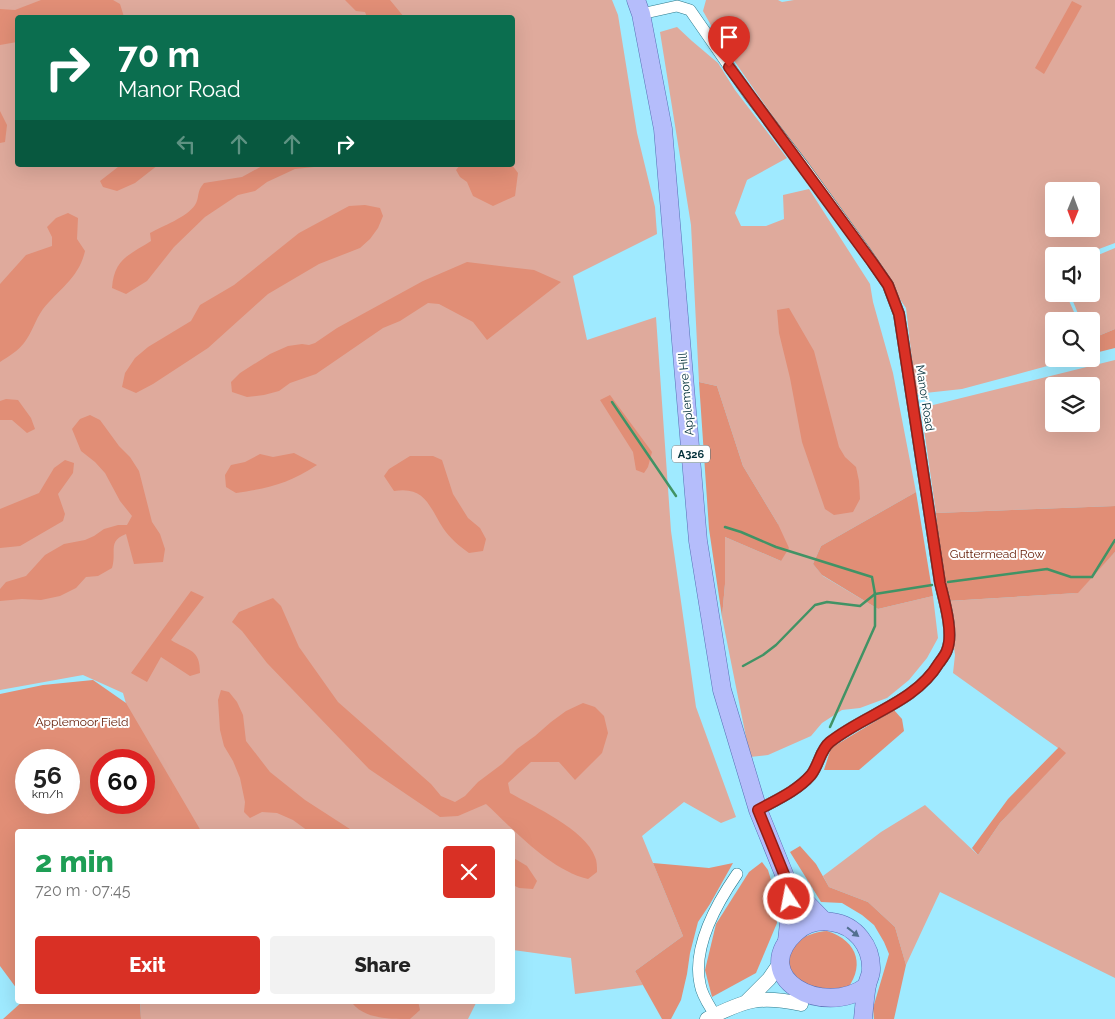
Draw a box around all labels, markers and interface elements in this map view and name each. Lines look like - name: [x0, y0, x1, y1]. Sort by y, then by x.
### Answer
- pin: [708, 16, 750, 67]
- icon: arrive: [715, 23, 743, 51]
- text: 70 m: [118, 34, 200, 75]
- icon: right: [35, 35, 100, 100]
- text: Manor Road: [118, 76, 241, 102]
- icon: left: [172, 130, 200, 158]
- icon: ahead: [225, 130, 253, 158]
- icon: ahead: [278, 130, 306, 158]
- icon: right: [331, 130, 359, 158]
- north arrow: [1045, 182, 1100, 238]
- map controls: [1045, 182, 1100, 432]
- button: sound: [1045, 247, 1100, 302]
- button: search: [1045, 312, 1100, 367]
- street label: Applemore Hill: [675, 351, 697, 436]
- street label: Manor Road: [913, 364, 937, 432]
- button: layers: [1045, 377, 1100, 432]
- road number: A326: [672, 446, 710, 462]
- park label: Guttermead Row: [950, 547, 1044, 561]
- park label: Applemoor Field: [36, 715, 129, 729]
- speed limit sign: 60: [90, 749, 155, 814]
- text: 56: [33, 760, 62, 790]
- text: km/h: [32, 787, 63, 801]
- text: 2 min: [35, 844, 114, 879]
- button: close: [443, 846, 495, 898]
- position arrow: [762, 872, 814, 924]
- text: 720 m · 07:45: [35, 881, 130, 900]
- one-way arrow: [846, 926, 859, 937]
- button: Exit: [35, 936, 260, 994]
- button: Share: [270, 936, 495, 994]

